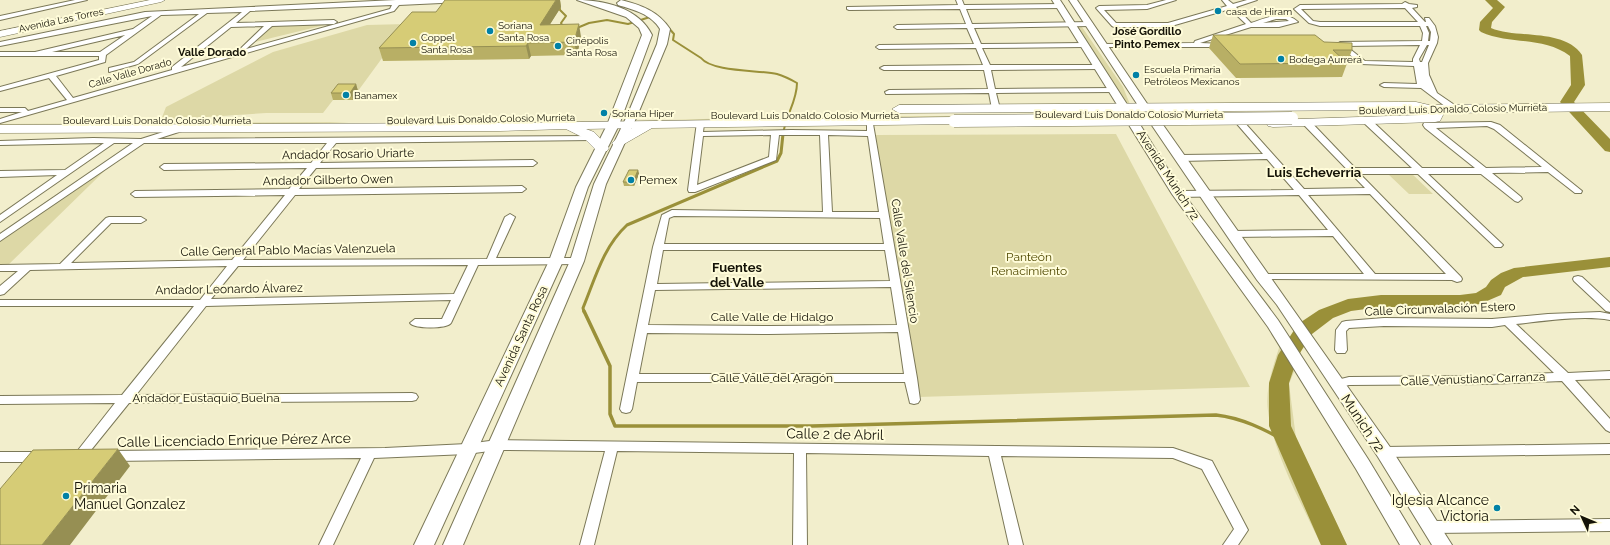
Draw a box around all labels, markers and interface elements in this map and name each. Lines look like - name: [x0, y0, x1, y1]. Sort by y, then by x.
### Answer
- street label: Avenida Las Torres: [18, 6, 105, 34]
- marker: casa de Hiram: [1213, 6, 1223, 16]
- place label: casa de Hiram: [1226, 6, 1292, 17]
- place label: Soriana Santa Rosa: [498, 20, 549, 43]
- district label: José Gordillo Pinto Pemex: [1112, 25, 1182, 51]
- marker: Soriana Santa Rosa: [485, 26, 495, 36]
- place label: Coppel Santa Rosa: [421, 32, 472, 55]
- place label: Cinépolis Santa Rosa: [566, 35, 617, 58]
- marker: Coppel Santa Rosa: [408, 38, 418, 48]
- marker: Cinépolis Santa Rosa: [553, 41, 563, 51]
- district label: Valle Dorado: [178, 46, 246, 59]
- marker: Bodega Aurrerá: [1276, 54, 1286, 64]
- place label: Bodega Aurrerá: [1289, 54, 1362, 65]
- street label: Calle Valle Dorado: [87, 56, 173, 90]
- place label: Escuela Primaria Petróleos Mexicanos: [1144, 64, 1240, 87]
- marker: Escuela Primaria Petróleos Mexicanos: [1131, 70, 1141, 80]
- marker: Banamex: [341, 90, 351, 100]
- place label: Banamex: [354, 90, 397, 101]
- street label: Boulevard Luis Donaldo Colosio Murrieta: [1359, 102, 1547, 116]
- marker: Soriana Hiper: [599, 108, 609, 118]
- place label: Soriana Hiper: [612, 108, 675, 119]
- street label: Boulevard Luis Donaldo Colosio Murrieta: [1035, 109, 1223, 120]
- street label: Boulevard Luis Donaldo Colosio Murrieta: [711, 110, 899, 121]
- street label: Boulevard Luis Donaldo Colosio Murrieta: [387, 112, 575, 126]
- street label: Boulevard Luis Donaldo Colosio Murrieta: [63, 115, 251, 126]
- street label: Avenida Múnich 72: [1134, 127, 1202, 223]
- street label: Andador Rosario Uriarte: [282, 146, 414, 162]
- district label: Luis Echeverria: [1267, 165, 1362, 180]
- street label: Andador Gilberto Owen: [263, 172, 393, 188]
- place label: Pemex: [639, 173, 677, 187]
- marker: Pemex: [626, 175, 636, 185]
- street label: Calle Valle del Silencio: [888, 198, 922, 324]
- street label: Calle General Pablo Macías Valenzuela: [180, 241, 396, 259]
- park label: Panteón Renacimiento: [991, 250, 1067, 278]
- district label: Fuentes del Valle: [710, 260, 764, 290]
- street label: Andador Leonardo Álvarez: [155, 281, 303, 297]
- street label: Avenida Santa Rosa: [492, 284, 550, 388]
- street label: Calle Circunvalación Estero: [1364, 299, 1516, 319]
- street label: Calle Valle de Hidalgo: [711, 310, 833, 324]
- street label: Calle Venustiano Carranza: [1400, 369, 1546, 389]
- street label: Calle Valle del Aragón: [711, 371, 833, 385]
- street label: Andador Eustaquio Buelna: [132, 391, 280, 405]
- street label: Munich 72: [1338, 391, 1388, 455]
- street label: Calle 2 de Abril: [786, 425, 884, 443]
- street label: Calle Licenciado Enrique Pérez Arce: [117, 430, 351, 450]
- place label: Primaria Manuel Gonzalez: [74, 480, 185, 512]
- marker: Primaria Manuel Gonzalez: [61, 491, 71, 501]
- place label: Iglesia Alcance Victoria: [1392, 492, 1489, 524]
- north arrow: [1562, 497, 1602, 537]
- marker: Iglesia Alcance Victoria: [1492, 503, 1502, 513]
- text: N: [1568, 503, 1583, 518]

